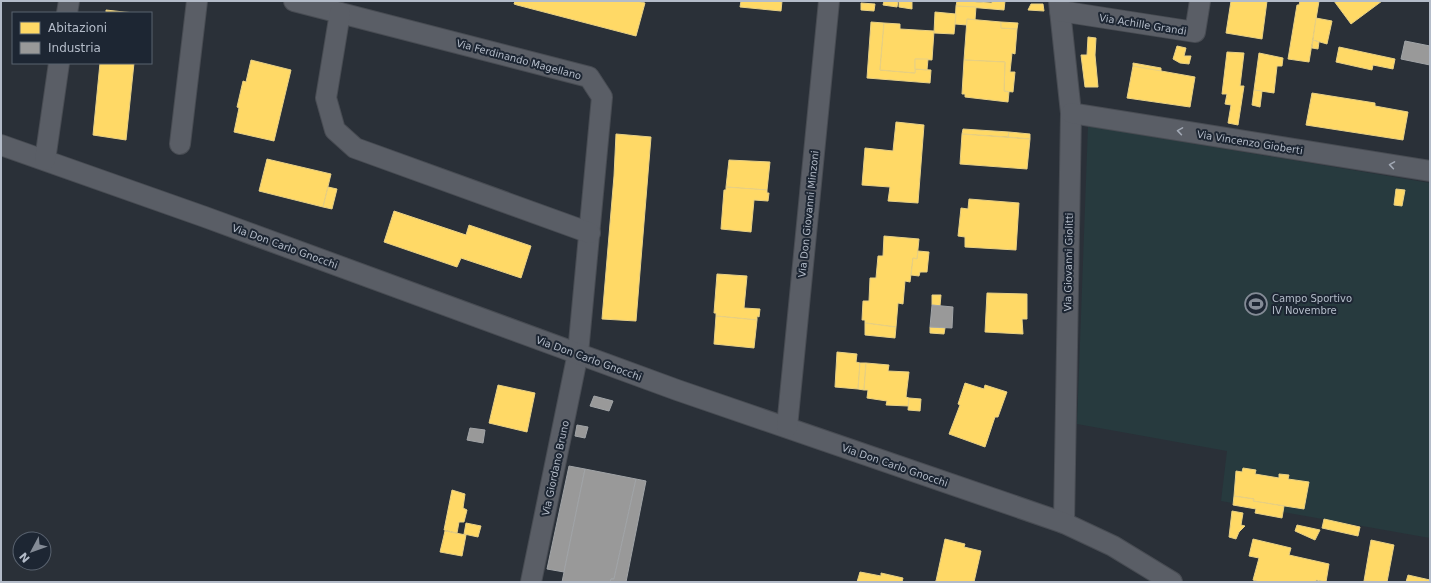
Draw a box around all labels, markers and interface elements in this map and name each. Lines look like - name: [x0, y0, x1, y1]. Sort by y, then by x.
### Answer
- legend: [12, 12, 152, 64]
- street label: Via Achille Grandi: [1098, 12, 1187, 37]
- text: Abitazioni: [48, 21, 107, 35]
- street label: Via Ferdinando Magellano: [455, 37, 583, 81]
- text: Industria: [48, 41, 101, 55]
- one-way arrow: [1177, 127, 1183, 135]
- street label: Via Vincenzo Gioberti: [1196, 129, 1304, 156]
- street label: Via Don Giovanni Minzoni: [796, 150, 821, 278]
- one-way arrow: [1388, 161, 1395, 170]
- street label: Via Giovanni Giolitti: [1062, 212, 1075, 312]
- street label: Via Don Carlo Gnocchi: [230, 222, 339, 271]
- sports icon: Campo Sportivo IV Novembre: [1243, 291, 1269, 317]
- place label: Campo Sportivo IV Novembre: [1272, 293, 1352, 316]
- street label: Via Don Carlo Gnocchi: [534, 334, 643, 383]
- street label: Via Giordano Bruno: [540, 419, 571, 517]
- street label: Via Don Carlo Gnocchi: [840, 442, 949, 489]
- north arrow: [12, 531, 52, 571]
- text: N: [17, 549, 33, 565]

